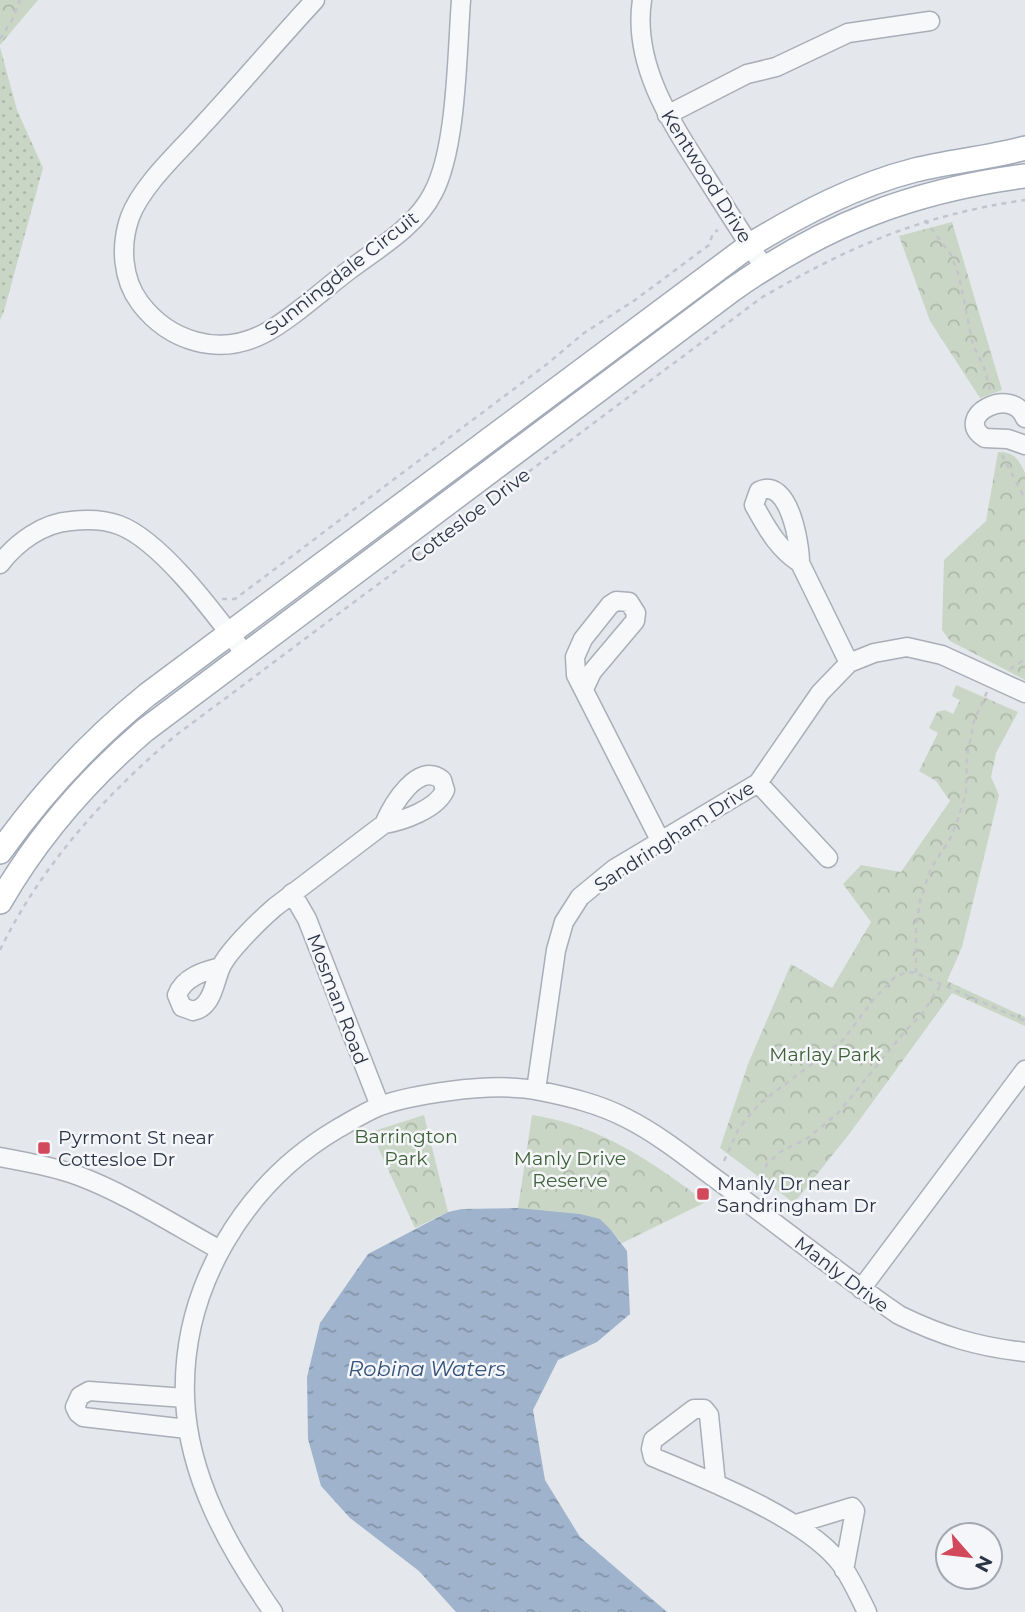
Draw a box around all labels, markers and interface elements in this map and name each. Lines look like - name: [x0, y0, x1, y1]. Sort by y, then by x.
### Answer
- street label: Kentwood Drive: [656, 105, 757, 247]
- street label: Sunningdale Circuit: [260, 206, 423, 341]
- street label: Cottesloe Drive: [406, 463, 535, 568]
- street label: Sandringham Drive: [590, 776, 759, 897]
- street label: Mosman Road: [302, 931, 373, 1068]
- park label: Marlay Park: [769, 1043, 881, 1066]
- park label: Barrington Park: [354, 1125, 458, 1170]
- place label: Pyrmont St near Cottesloe Dr: [58, 1126, 214, 1171]
- marker: Pyrmont St near Cottesloe Dr: [36, 1140, 52, 1156]
- park label: Manly Drive Reserve: [514, 1147, 626, 1192]
- place label: Manly Dr near Sandringham Dr: [717, 1172, 877, 1217]
- marker: Manly Dr near Sandringham Dr: [695, 1186, 711, 1202]
- street label: Manly Drive: [790, 1231, 893, 1317]
- water label: Robina Waters: [348, 1356, 506, 1381]
- north arrow: [934, 1521, 1004, 1591]
- text: N: [970, 1552, 997, 1576]

